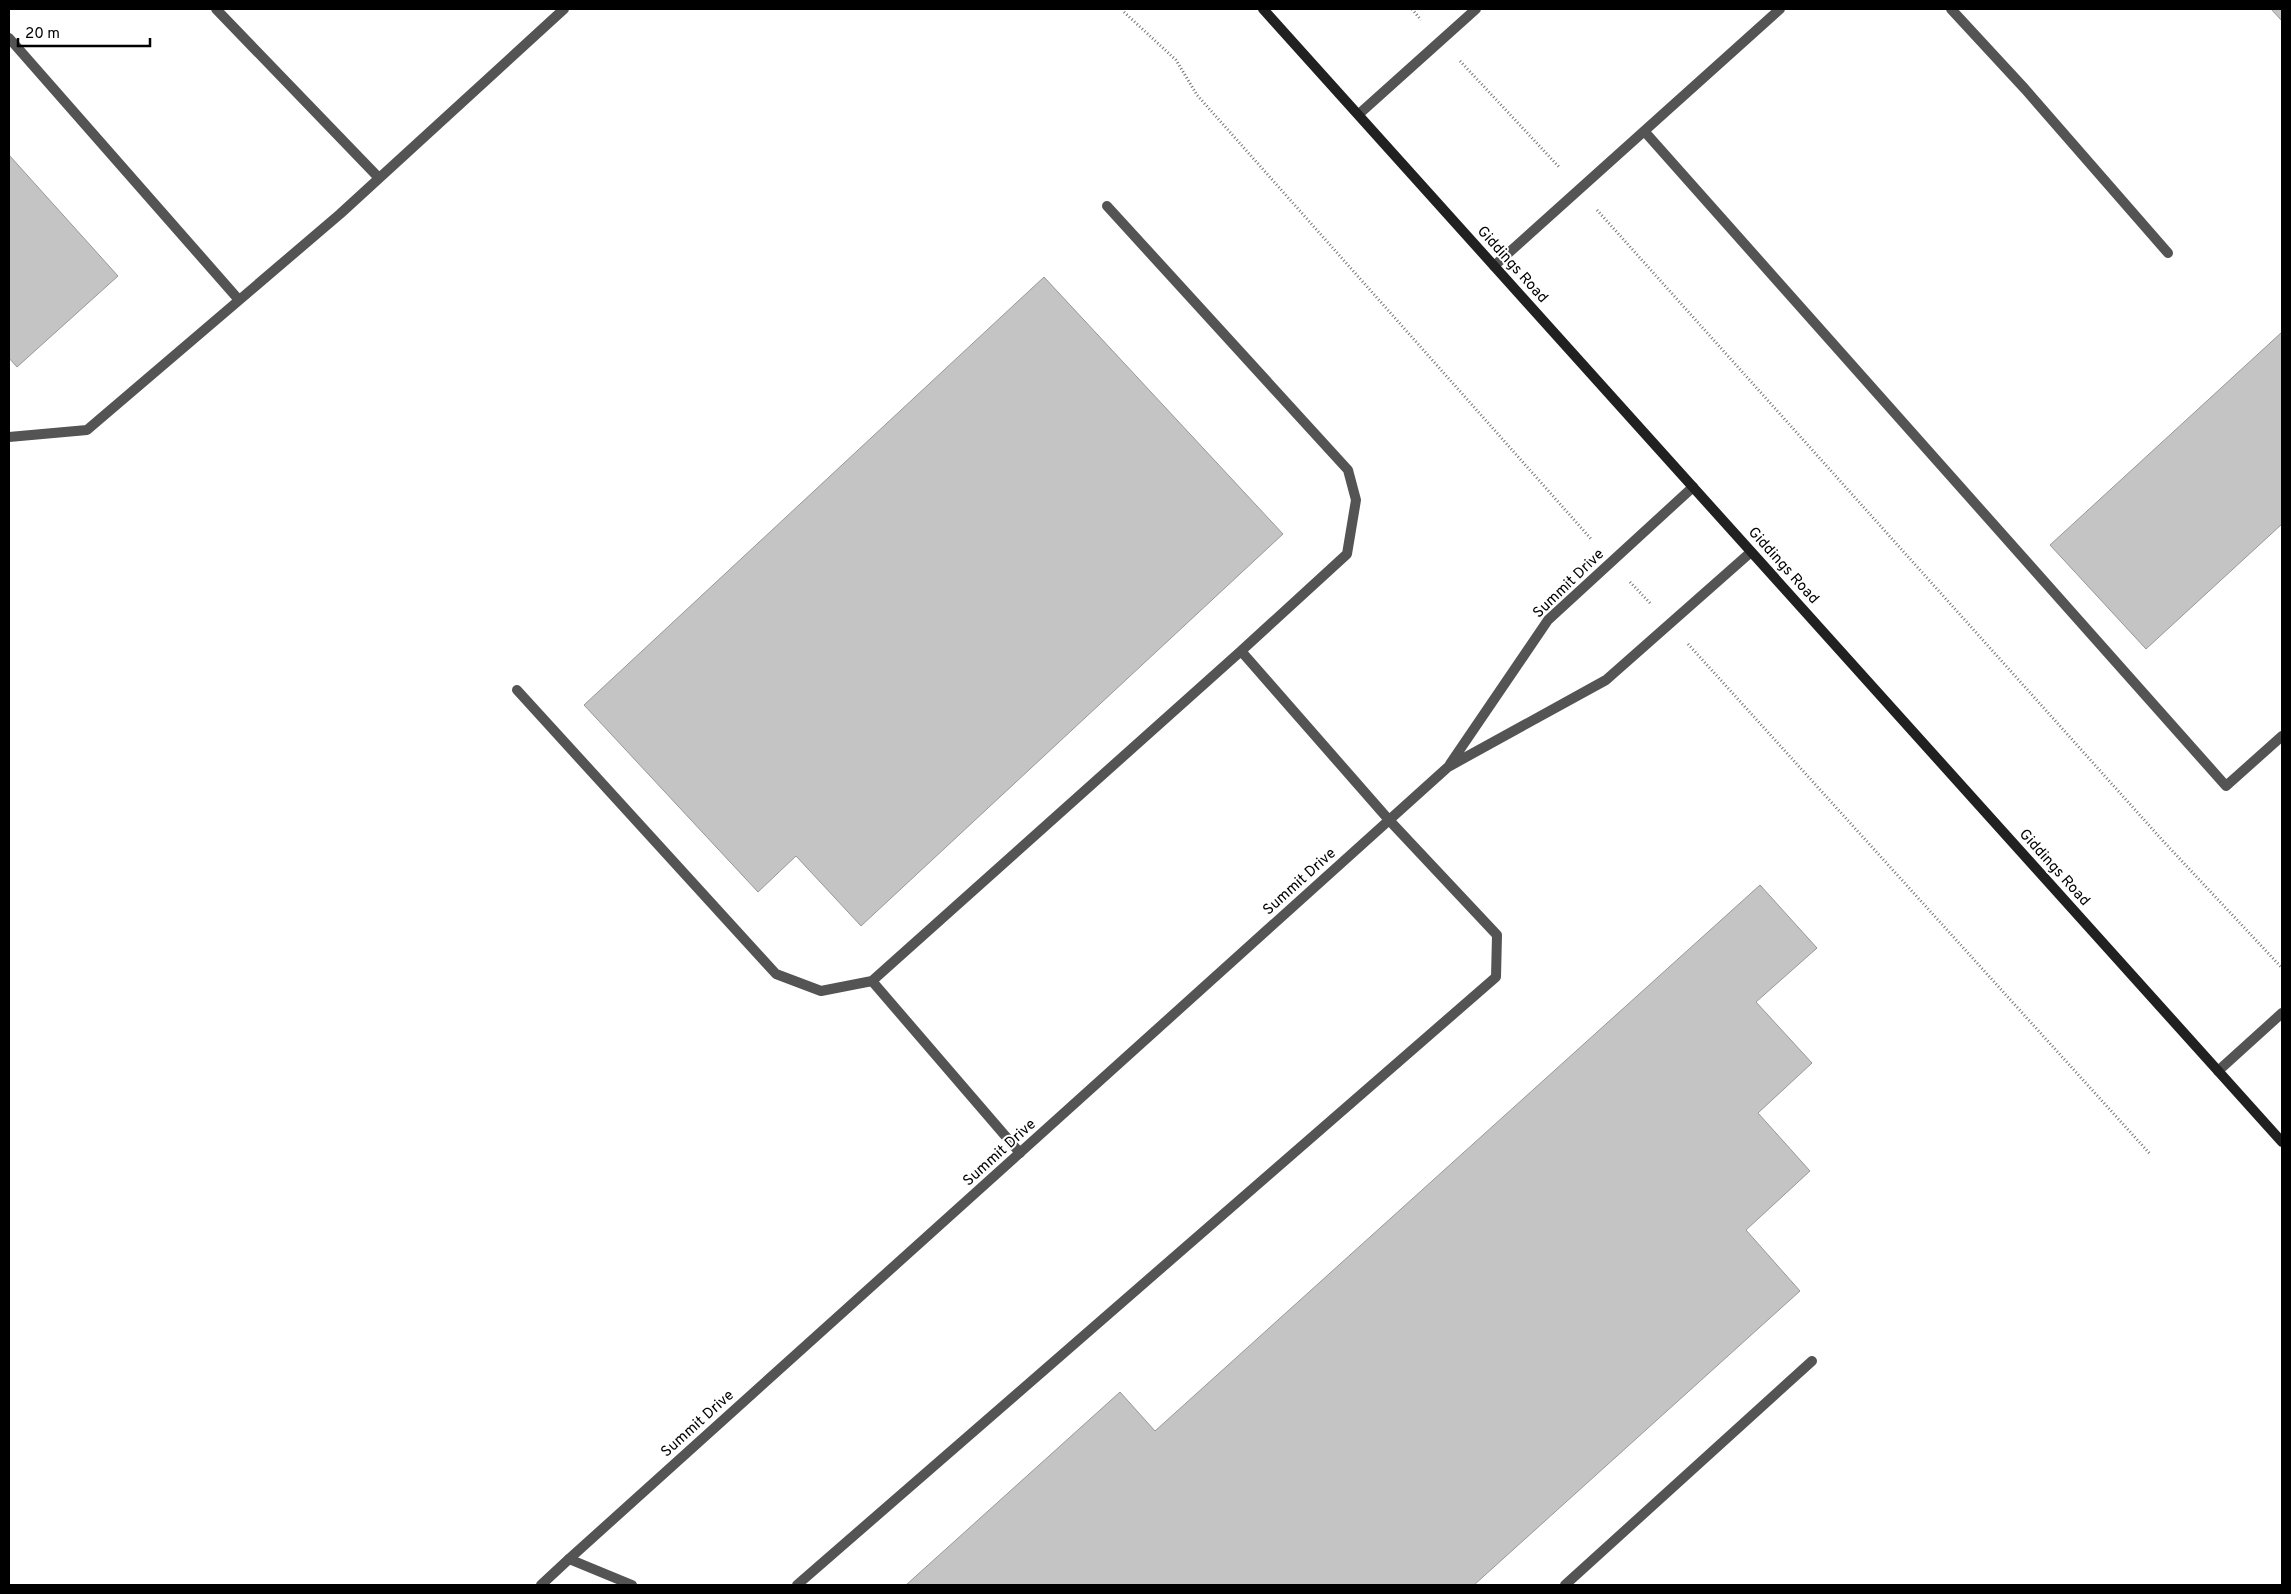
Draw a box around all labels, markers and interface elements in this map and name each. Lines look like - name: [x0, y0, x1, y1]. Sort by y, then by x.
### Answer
- scale bar: [18, 15, 150, 47]
- text: 20 m: [25, 25, 60, 44]
- street label: Giddings Road: [1472, 223, 1551, 307]
- street label: Giddings Road: [1743, 524, 1822, 608]
- street label: Summit Drive: [1529, 545, 1609, 623]
- street label: Giddings Road: [2014, 826, 2093, 910]
- street label: Summit Drive: [1260, 844, 1340, 920]
- street label: Summit Drive: [960, 1115, 1040, 1191]
- street label: Summit Drive: [658, 1386, 738, 1462]

